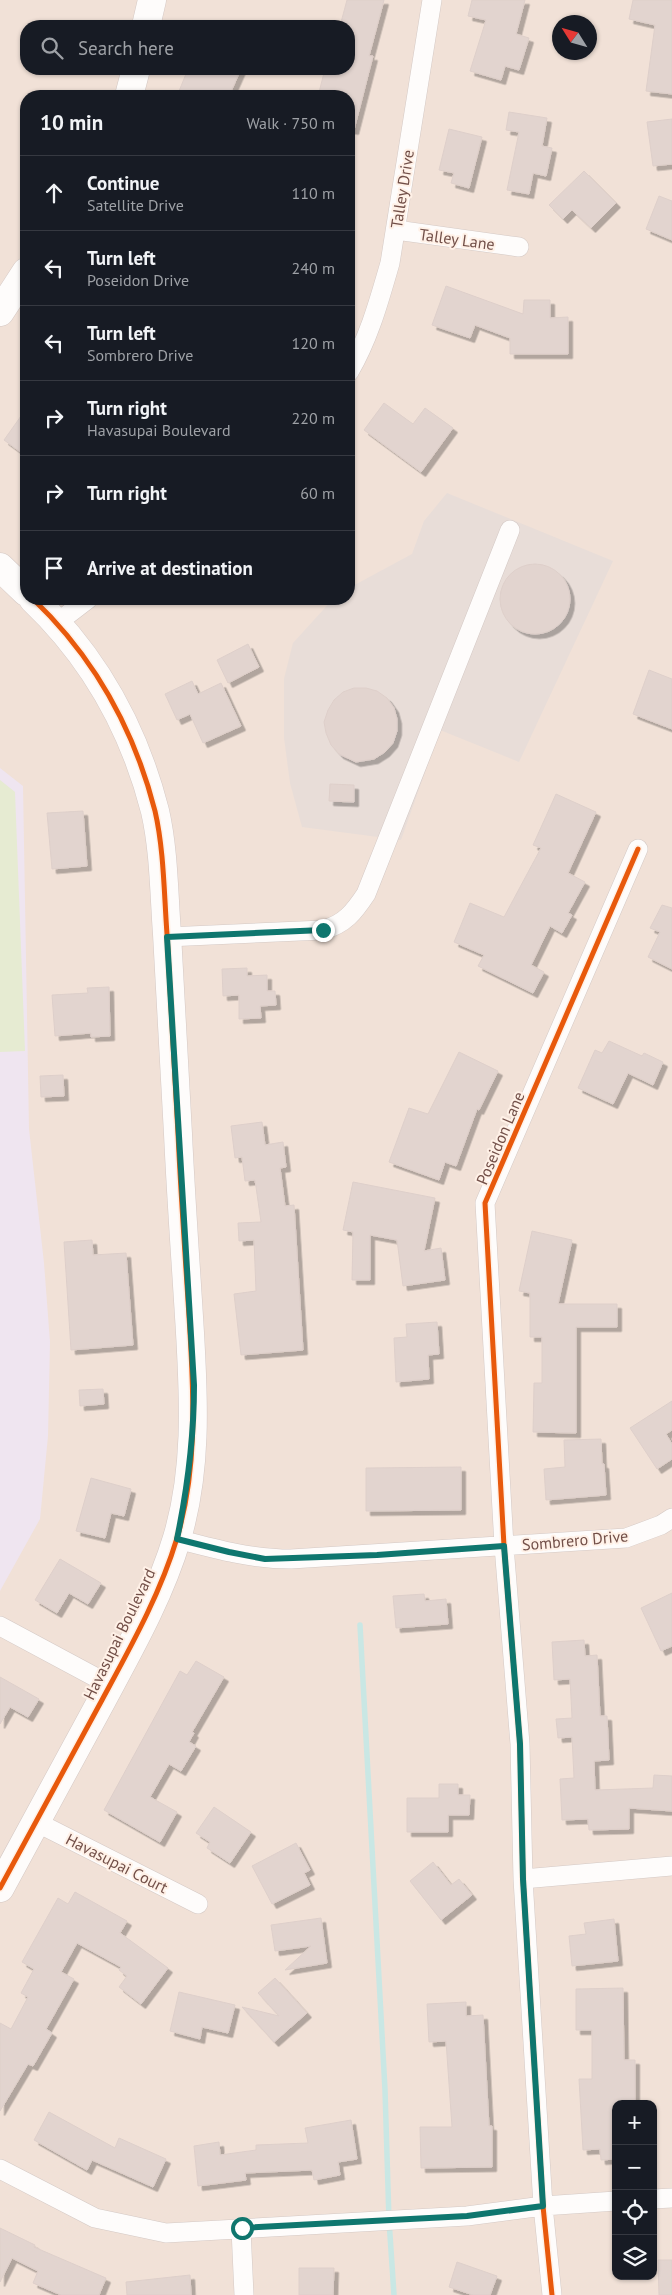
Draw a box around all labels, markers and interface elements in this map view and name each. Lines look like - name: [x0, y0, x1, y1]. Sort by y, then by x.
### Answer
- north arrow: [552, 15, 597, 60]
- search box: [20, 20, 355, 75]
- icon: search: [38, 34, 66, 62]
- text: Search here: [78, 36, 174, 60]
- text: 10 min: [40, 109, 103, 136]
- text: Walk · 750 m: [246, 113, 335, 133]
- street label: Talley Drive: [386, 148, 418, 230]
- text: Continue: [87, 171, 159, 195]
- icon: ahead: [40, 179, 68, 207]
- text: 110 m: [292, 183, 335, 203]
- text: Satellite Drive: [87, 195, 184, 215]
- street label: Talley Lane: [418, 224, 496, 254]
- text: Turn left: [87, 246, 156, 270]
- icon: left: [40, 254, 68, 282]
- text: 240 m: [292, 258, 335, 278]
- text: Poseidon Drive: [87, 270, 189, 290]
- text: Turn left: [87, 321, 156, 345]
- icon: left: [40, 329, 68, 357]
- text: 120 m: [292, 333, 335, 353]
- text: Sombrero Drive: [87, 345, 193, 365]
- text: Turn right: [87, 396, 167, 420]
- icon: right: [40, 404, 68, 432]
- text: 220 m: [292, 408, 335, 428]
- text: Havasupai Boulevard: [87, 420, 231, 440]
- icon: right: [40, 479, 68, 507]
- text: Turn right: [87, 481, 167, 505]
- text: 60 m: [300, 483, 335, 503]
- icon: arrive: [40, 554, 68, 582]
- text: Arrive at destination: [87, 556, 253, 580]
- route end: [312, 919, 335, 942]
- street label: Poseidon Lane: [471, 1088, 529, 1188]
- street label: Sombrero Drive: [521, 1525, 629, 1555]
- street label: Havasupai Boulevard: [79, 1565, 159, 1703]
- street label: Havasupai Court: [63, 1829, 172, 1898]
- map controls: [612, 2100, 657, 2280]
- button: +: [612, 2100, 657, 2145]
- button: −: [612, 2145, 657, 2190]
- button: locate: [612, 2190, 657, 2235]
- route start: [231, 2217, 254, 2240]
- button: layers: [612, 2235, 657, 2280]

